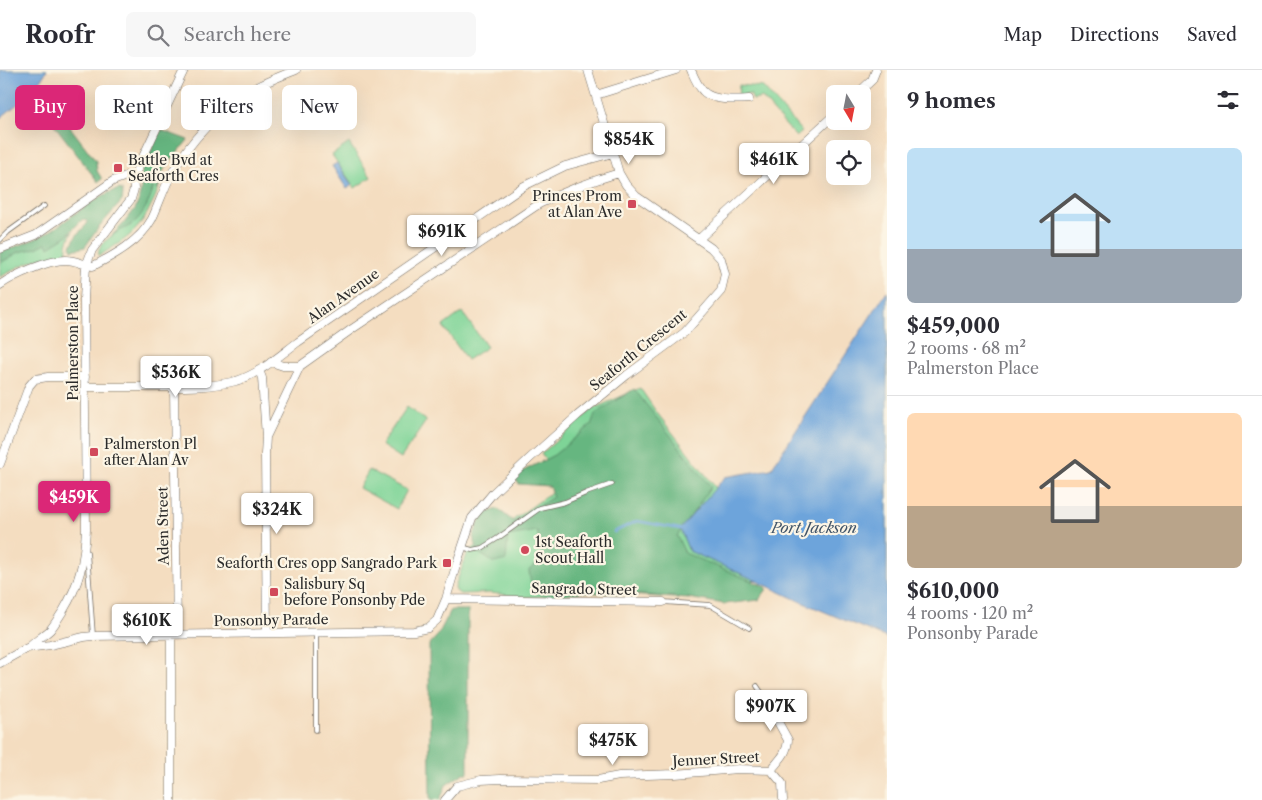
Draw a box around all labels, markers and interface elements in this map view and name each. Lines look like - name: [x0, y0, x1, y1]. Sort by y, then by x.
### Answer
- search box: [126, 12, 476, 57]
- text: Roofr: [25, 20, 96, 49]
- icon: search: [144, 21, 172, 49]
- text: Search here: [184, 23, 291, 46]
- text: Map: [1003, 24, 1042, 46]
- text: Directions: [1070, 24, 1159, 46]
- text: Saved: [1187, 24, 1237, 46]
- chip: Buy: [15, 85, 85, 130]
- chip: Rent: [95, 85, 171, 130]
- chip: Filters: [181, 85, 272, 130]
- chip: New: [282, 85, 357, 130]
- north arrow: [826, 85, 871, 130]
- map controls: [826, 85, 871, 185]
- icon: filters: [1214, 86, 1242, 114]
- text: 9 homes: [907, 88, 996, 113]
- pin: $854K: [594, 122, 664, 165]
- text: $854K: [604, 129, 654, 149]
- button: locate: [826, 140, 871, 185]
- pin: $461K: [739, 142, 809, 185]
- text: $461K: [750, 149, 798, 169]
- place label: Battle Bvd at Seaforth Cres: [128, 151, 219, 185]
- marker: Battle Bvd at Seaforth Cres: [112, 162, 124, 174]
- icon: home: [1030, 180, 1120, 270]
- place label: Princes Prom at Alan Ave: [532, 187, 622, 221]
- marker: Princes Prom at Alan Ave: [626, 198, 638, 210]
- pin: $691K: [407, 214, 477, 257]
- text: $691K: [418, 221, 466, 241]
- street label: Alan Avenue: [303, 265, 383, 328]
- street label: Palmerston Place: [64, 285, 82, 401]
- street label: Seaforth Crescent: [586, 305, 690, 395]
- text: $459,000: [907, 313, 1000, 338]
- text: 2 rooms · 68 m²: [907, 338, 1026, 358]
- pin: $536K: [141, 356, 211, 398]
- text: Palmerston Place: [907, 358, 1039, 378]
- text: $536K: [151, 362, 201, 382]
- place label: Palmerston Pl after Alan Av: [104, 435, 197, 469]
- marker: Palmerston Pl after Alan Av: [88, 446, 100, 458]
- icon: home: [1030, 446, 1120, 536]
- pin: $459K: [39, 480, 109, 523]
- street label: Aden Street: [153, 486, 173, 567]
- text: $459K: [49, 487, 99, 507]
- pin: $324K: [242, 492, 312, 535]
- text: $324K: [252, 499, 302, 519]
- water label: Port Jackson: [770, 518, 857, 537]
- place label: 1st Seaforth Scout Hall: [535, 533, 612, 567]
- marker: 1st Seaforth Scout Hall: [519, 544, 531, 556]
- place label: Seaforth Cres opp Sangrado Park: [217, 554, 438, 572]
- marker: Seaforth Cres opp Sangrado Park: [441, 557, 453, 569]
- place label: Salisbury Sq before Ponsonby Pde: [284, 575, 425, 609]
- text: $610,000: [907, 578, 999, 603]
- street label: Sangrado Street: [531, 579, 637, 599]
- marker: Salisbury Sq before Ponsonby Pde: [268, 586, 280, 598]
- text: 4 rooms · 120 m²: [907, 603, 1033, 623]
- pin: $610K: [112, 604, 182, 646]
- text: $610K: [123, 610, 171, 630]
- street label: Ponsonby Parade: [213, 610, 329, 630]
- text: Ponsonby Parade: [907, 623, 1038, 643]
- pin: $907K: [736, 690, 806, 732]
- text: $907K: [746, 696, 796, 716]
- pin: $475K: [578, 724, 648, 766]
- text: $475K: [589, 730, 637, 750]
- street label: Jenner Street: [670, 748, 760, 770]

